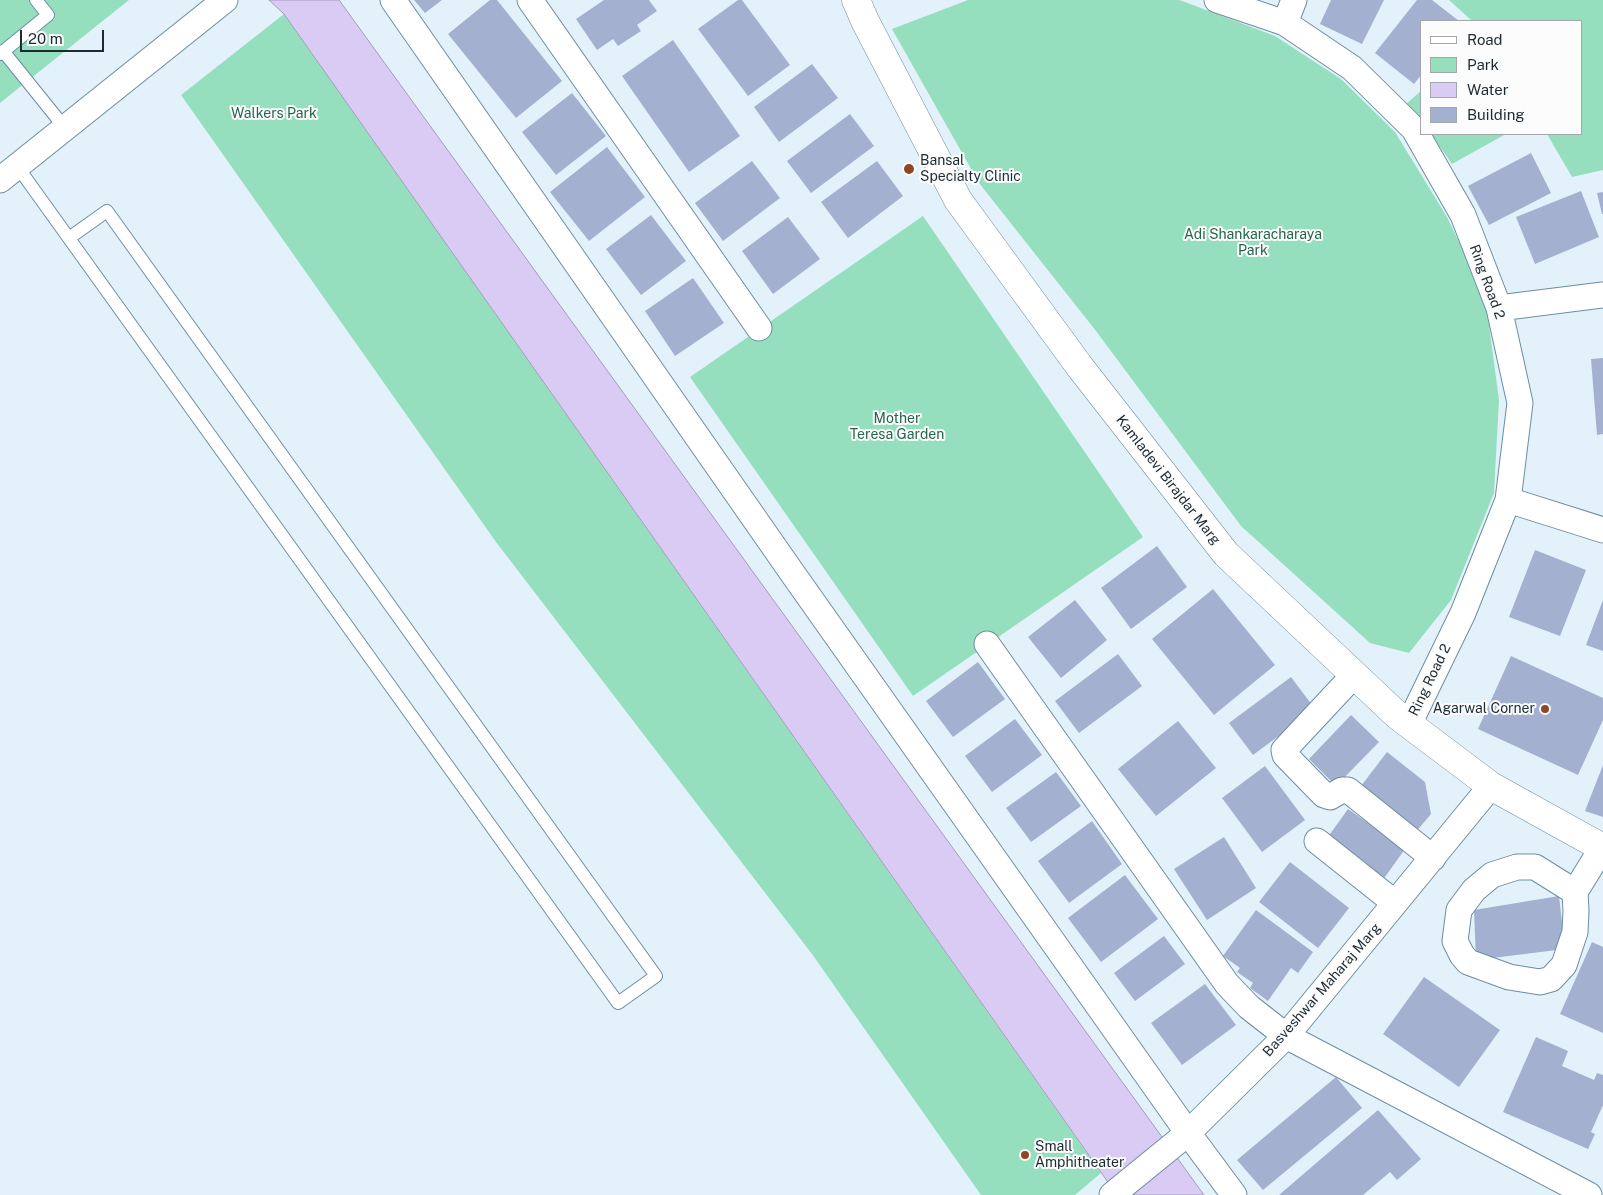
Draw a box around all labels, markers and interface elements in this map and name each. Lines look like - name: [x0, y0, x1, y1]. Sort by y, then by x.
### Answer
- scale bar: [22, 20, 106, 52]
- legend: [1420, 20, 1583, 135]
- text: 20 m: [28, 30, 63, 47]
- text: Road: [1467, 31, 1503, 48]
- text: Park: [1467, 56, 1499, 73]
- text: Water: [1467, 81, 1509, 98]
- park label: Walkers Park: [231, 106, 317, 122]
- text: Building: [1467, 106, 1525, 123]
- place label: Bansal Specialty Clinic: [920, 153, 1021, 186]
- marker: Bansal Specialty Clinic: [902, 162, 916, 176]
- park label: Adi Shankaracharaya Park: [1184, 227, 1322, 260]
- street label: Ring Road 2: [1466, 242, 1508, 322]
- park label: Mother Teresa Garden: [850, 411, 944, 444]
- street label: Kamladevi Birajdar Marg: [1112, 412, 1224, 548]
- street label: Ring Road 2: [1405, 641, 1455, 719]
- place label: Agarwal Corner: [1433, 701, 1535, 717]
- marker: Agarwal Corner: [1539, 703, 1551, 715]
- street label: Basveshwar Maharaj Marg: [1260, 920, 1384, 1060]
- place label: Small Amphitheater: [1035, 1139, 1124, 1172]
- marker: Small Amphitheater: [1019, 1149, 1031, 1161]

